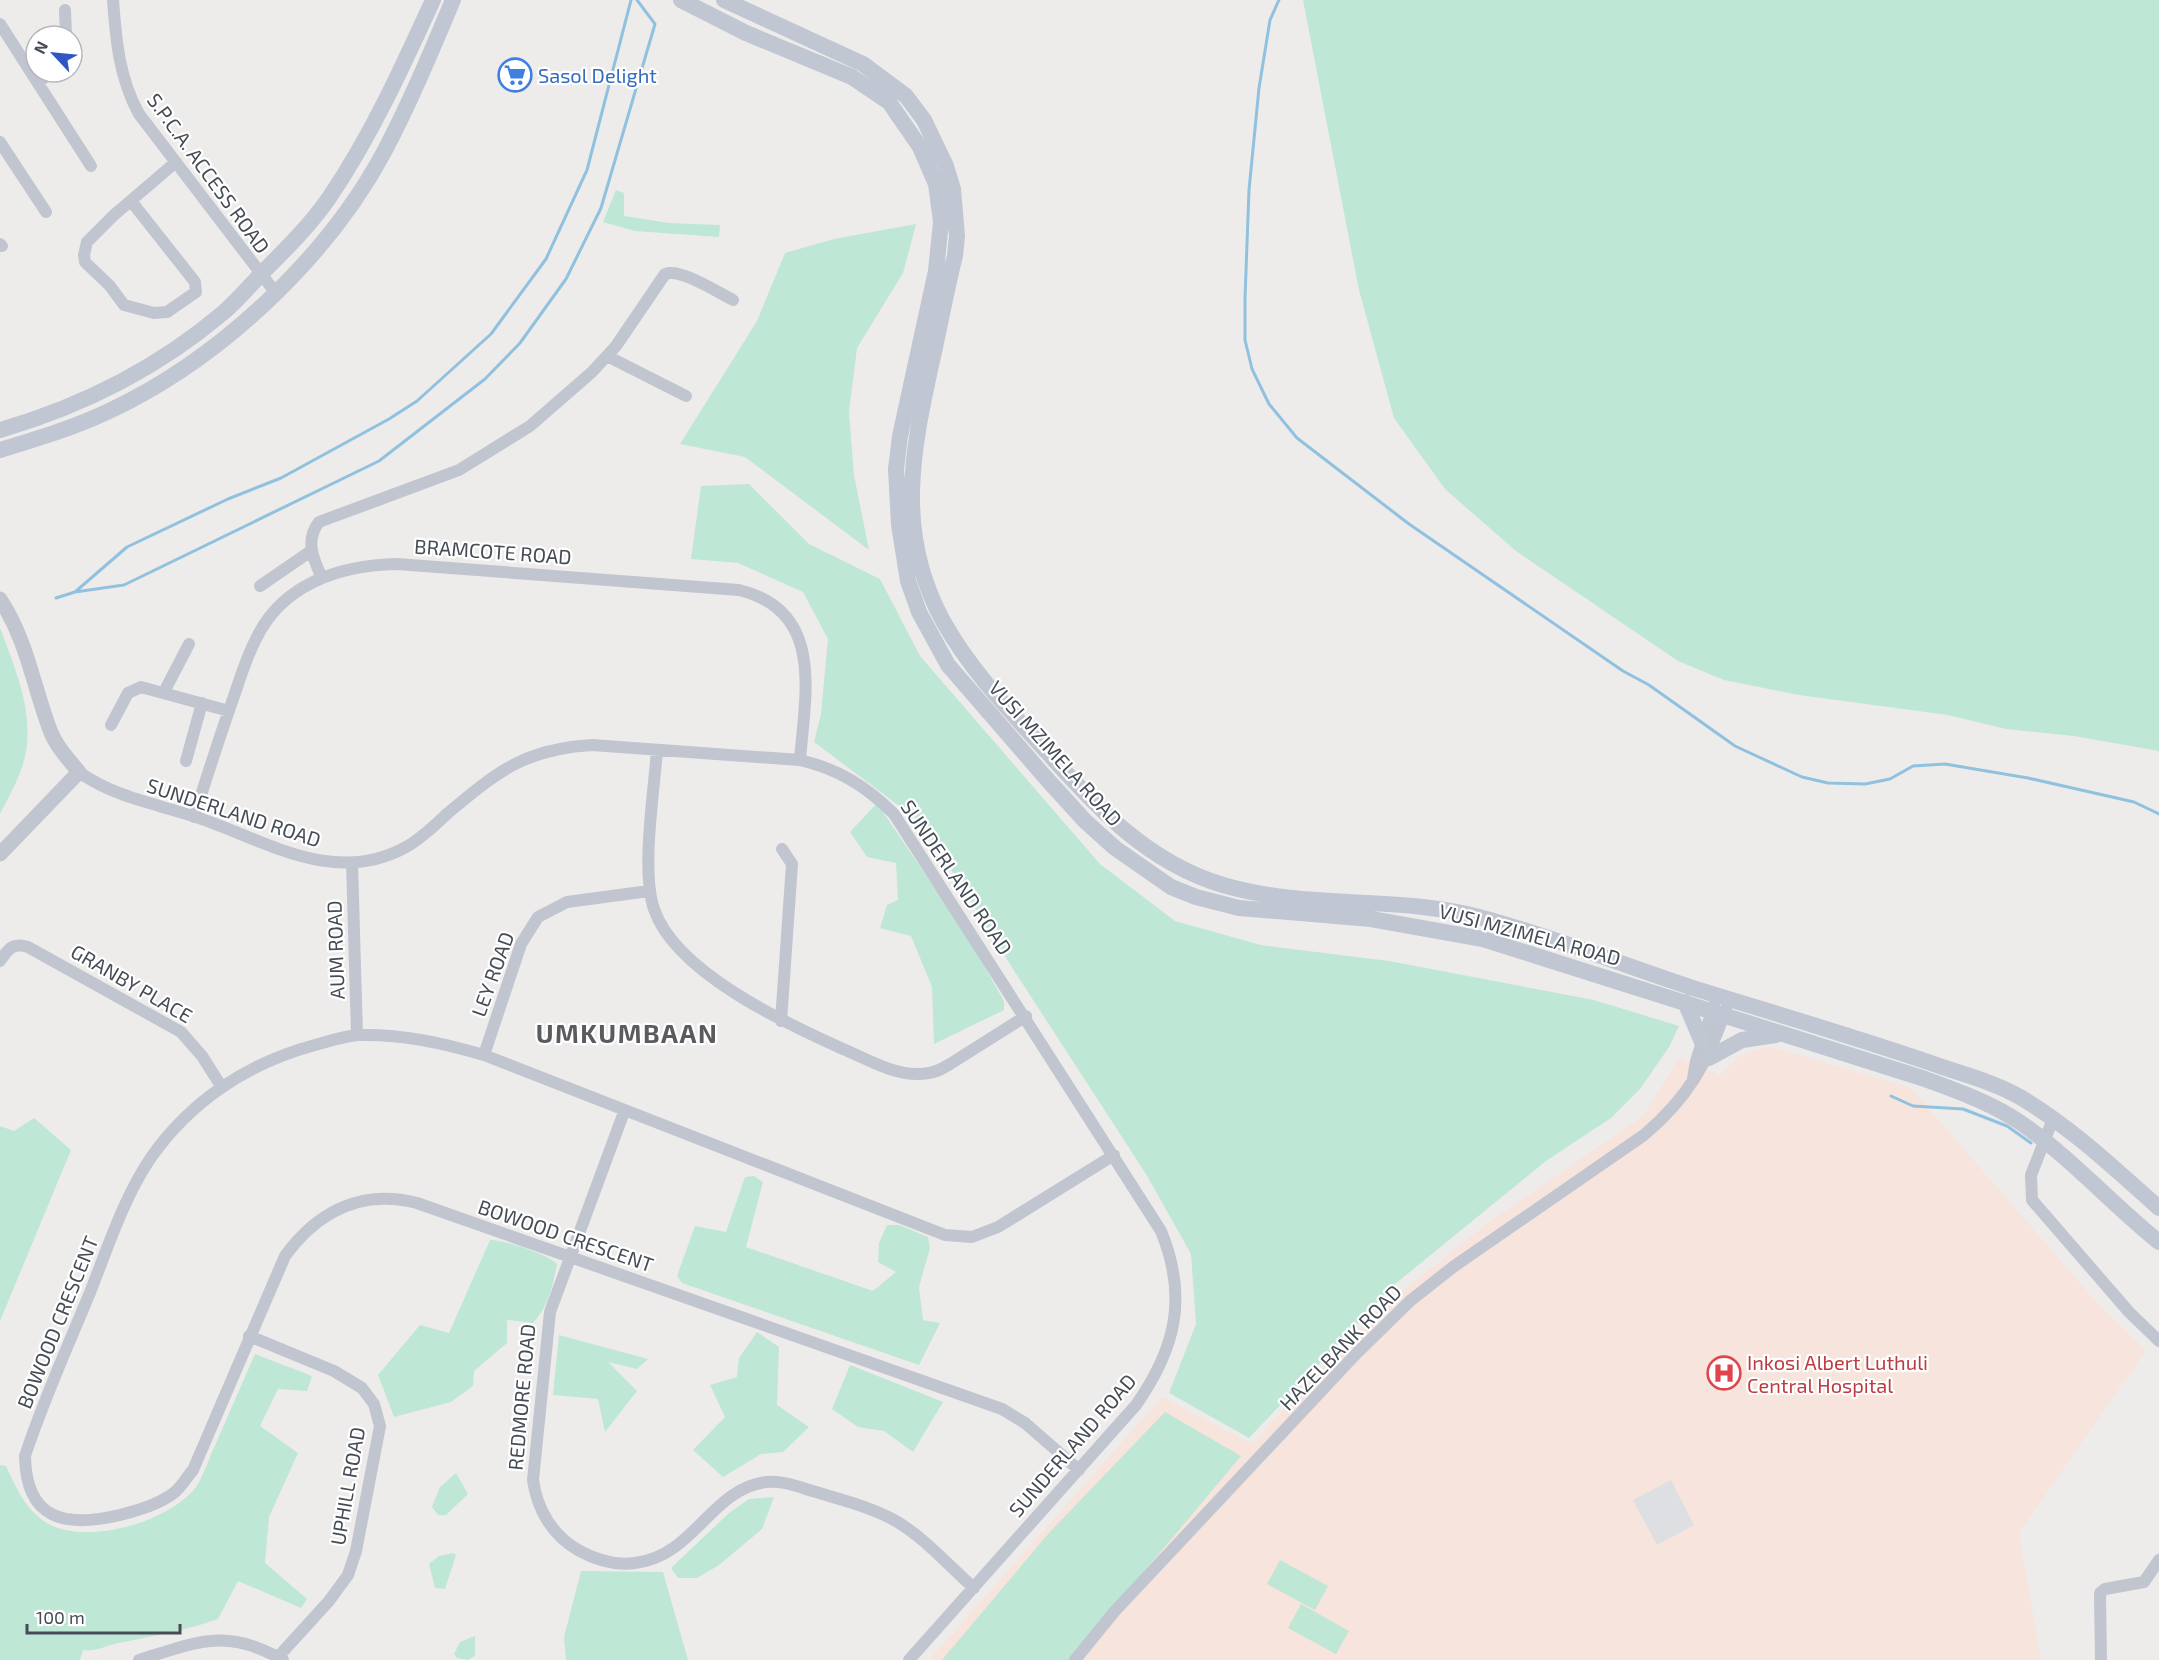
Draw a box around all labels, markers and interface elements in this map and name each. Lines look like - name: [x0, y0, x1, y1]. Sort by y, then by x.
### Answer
- north arrow: [24, 24, 84, 84]
- text: N: [29, 38, 51, 57]
- supermarket icon: Sasol Delight: [497, 57, 533, 93]
- place label: Sasol Delight: [538, 63, 657, 87]
- street label: S.P.C.A. ACCESS ROAD: [143, 88, 275, 258]
- street label: BRAMCOTE ROAD: [414, 534, 572, 568]
- street label: VUSI MZIMELA ROAD: [984, 675, 1128, 831]
- street label: SUNDERLAND ROAD: [144, 773, 324, 851]
- street label: SUNDERLAND ROAD: [896, 795, 1018, 959]
- street label: VUSI MZIMELA ROAD: [1436, 898, 1624, 970]
- street label: AUM ROAD: [321, 900, 349, 1000]
- street label: LEY ROAD: [466, 928, 518, 1020]
- street label: GRANBY PLACE: [67, 939, 197, 1027]
- district label: UMKUMBAAN: [536, 1017, 718, 1048]
- street label: BOWOOD CRESCENT: [475, 1194, 657, 1276]
- street label: BOWOOD CRESCENT: [11, 1232, 103, 1412]
- street label: HAZELBANK ROAD: [1274, 1279, 1406, 1415]
- street label: REDMORE ROAD: [503, 1323, 539, 1471]
- place label: Inkosi Albert Luthuli Central Hospital: [1747, 1350, 1928, 1397]
- hospital icon: Inkosi Albert Luthuli Central Hospital: [1706, 1355, 1742, 1391]
- street label: SUNDERLAND ROAD: [1003, 1369, 1141, 1521]
- street label: UPHILL ROAD: [325, 1425, 369, 1547]
- scale bar: [27, 1597, 180, 1635]
- text: 100 m: [36, 1606, 85, 1628]

